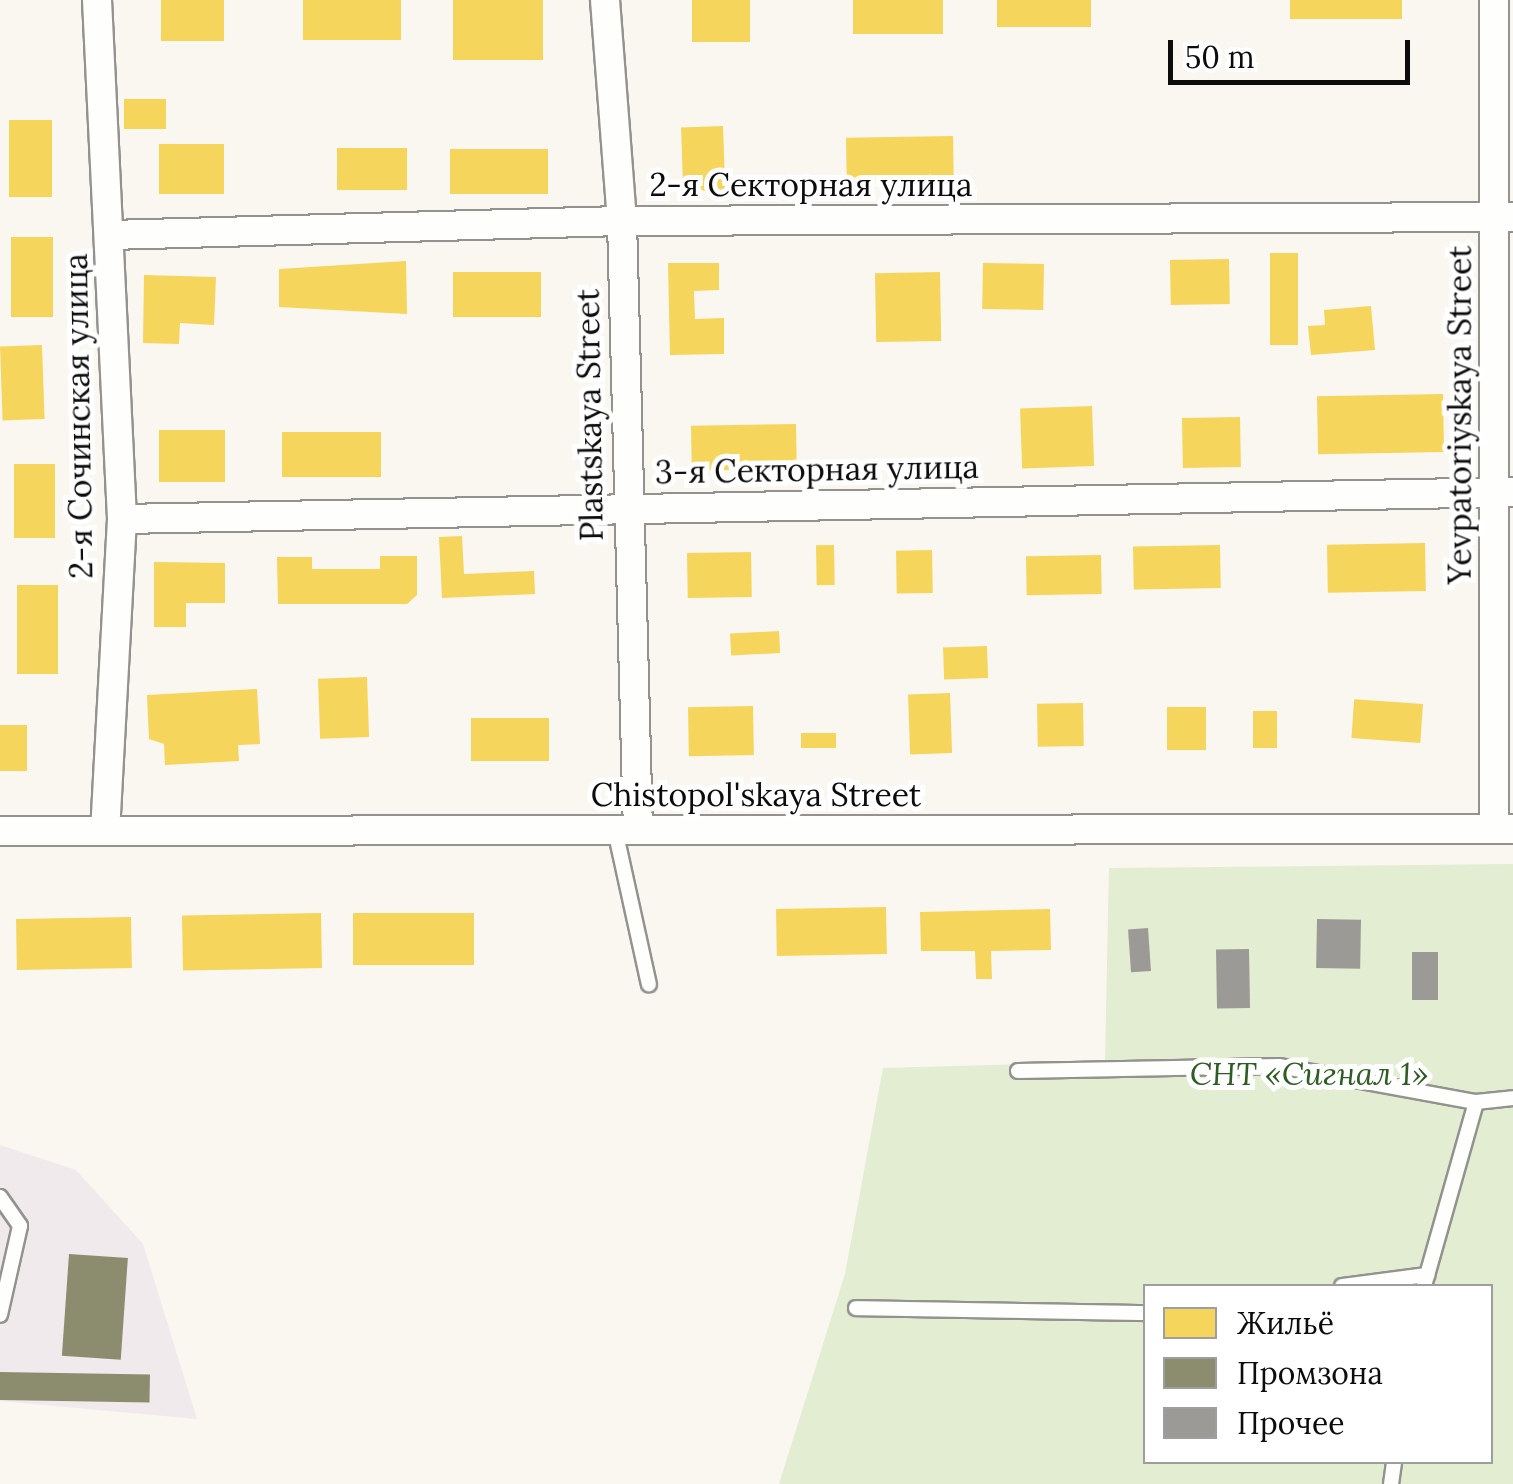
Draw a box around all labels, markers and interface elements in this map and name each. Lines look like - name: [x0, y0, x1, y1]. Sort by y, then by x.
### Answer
- scale bar: [1173, 20, 1416, 82]
- text: 50 m: [1185, 38, 1255, 76]
- street label: 2-я Секторная улица: [650, 166, 972, 204]
- street label: Yevpatoriyskaya Street: [1441, 246, 1479, 584]
- street label: 2-я Сочинская улица: [57, 253, 101, 579]
- street label: Plastskaya Street: [569, 289, 611, 541]
- street label: 3-я Секторная улица: [655, 448, 979, 492]
- street label: Chistopol'skaya Street: [591, 776, 921, 814]
- park label: СНТ «Сигнал 1»: [1190, 1055, 1428, 1093]
- legend: [1143, 1284, 1493, 1464]
- text: Жильё: [1237, 1304, 1334, 1342]
- text: Промзона: [1237, 1354, 1383, 1392]
- text: Прочее: [1237, 1404, 1344, 1442]

